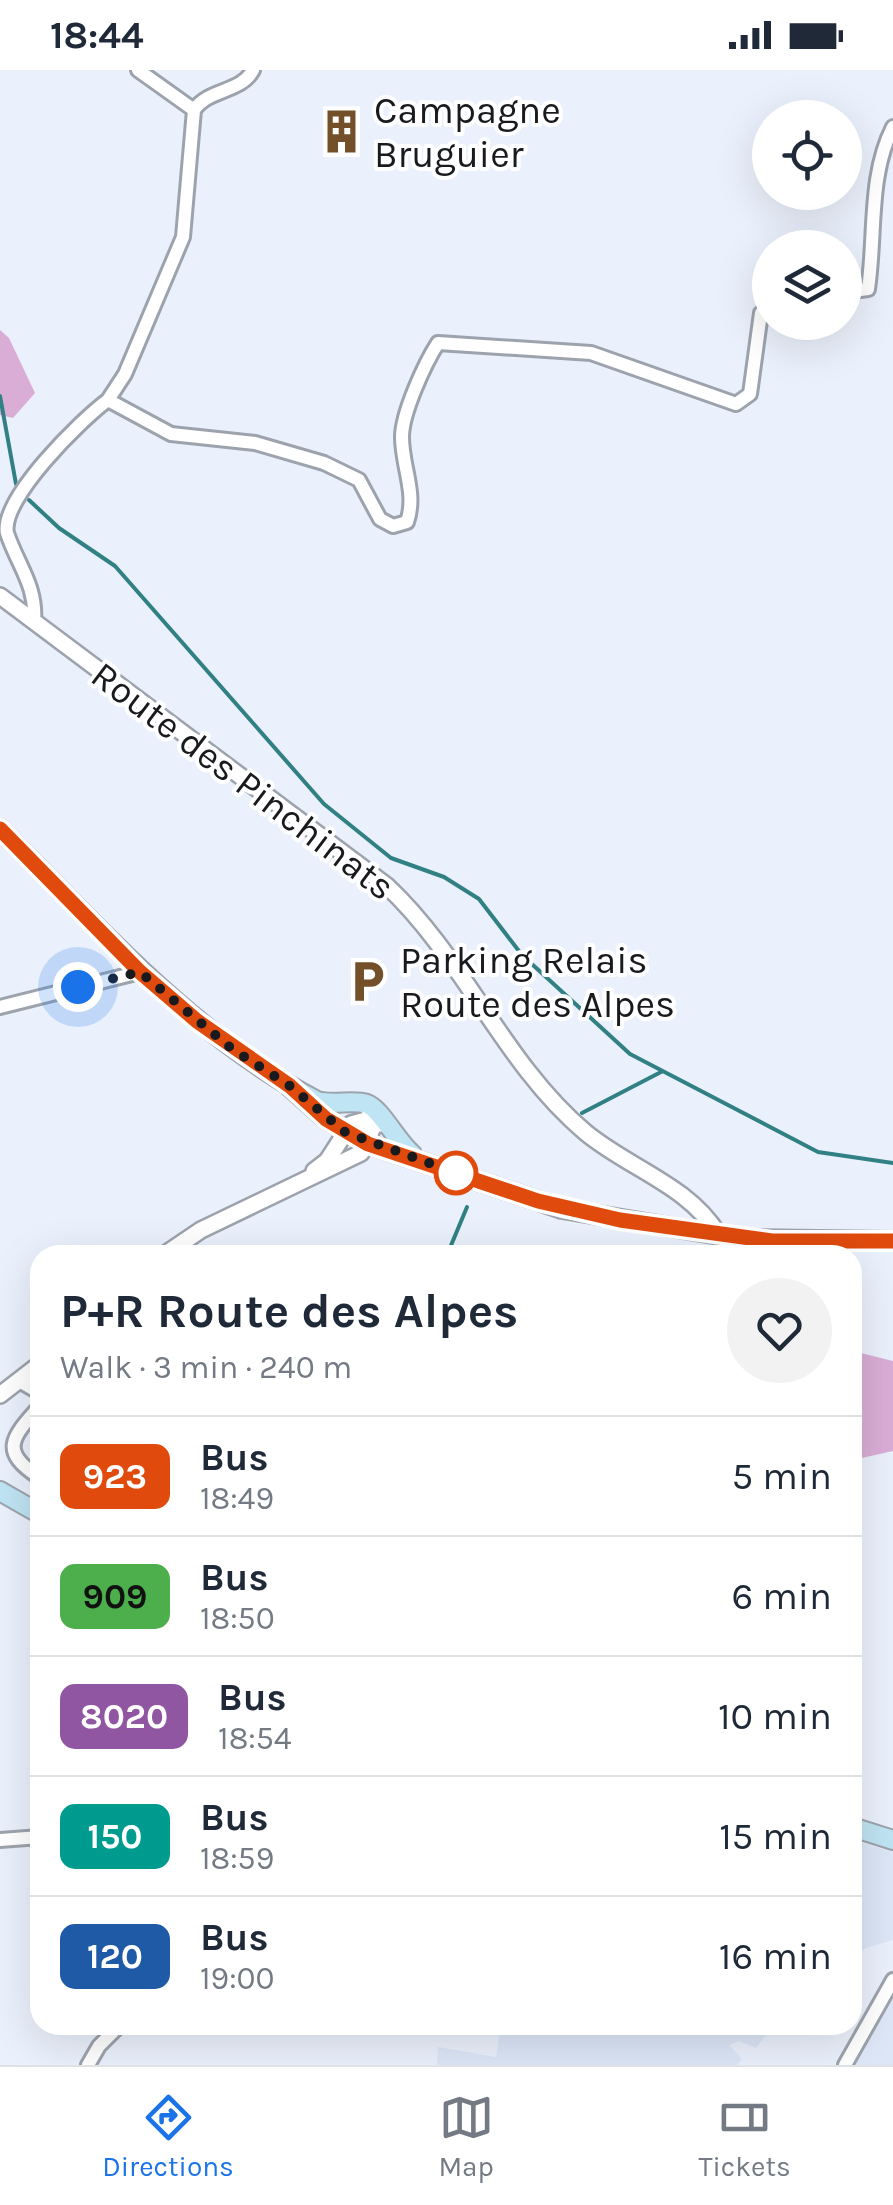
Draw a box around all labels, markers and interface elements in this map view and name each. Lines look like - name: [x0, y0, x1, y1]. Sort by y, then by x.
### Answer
- text: 18:44: [50, 13, 144, 58]
- place label: Campagne Bruguier: [374, 88, 561, 177]
- map controls: [752, 100, 862, 340]
- button: locate: [752, 100, 862, 210]
- building icon: Campagne Bruguier: [317, 108, 365, 156]
- button: layers: [752, 230, 862, 340]
- street label: Route des Pinchinats: [82, 652, 404, 910]
- place label: Parking Relais Route des Alpes: [400, 938, 675, 1027]
- parking icon: Parking Relais Route des Alpes: [343, 958, 391, 1006]
- your location: [53, 962, 103, 1012]
- unlabelled marker: [435, 1152, 477, 1194]
- button: heart: [727, 1278, 832, 1383]
- text: P+R Route des Alpes: [60, 1283, 518, 1339]
- text: Walk · 3 min · 240 m: [60, 1349, 352, 1386]
- text: Bus: [200, 1435, 269, 1480]
- text: 5 min: [732, 1454, 832, 1499]
- text: 923: [83, 1456, 147, 1497]
- text: 18:49: [200, 1480, 274, 1517]
- text: Bus: [200, 1555, 269, 1600]
- text: 6 min: [731, 1574, 832, 1619]
- text: 909: [83, 1576, 147, 1617]
- text: 18:50: [200, 1600, 275, 1637]
- text: Bus: [218, 1675, 287, 1720]
- text: 10 min: [718, 1694, 832, 1739]
- text: 8020: [80, 1696, 168, 1737]
- text: 18:54: [218, 1720, 292, 1757]
- text: Bus: [200, 1795, 269, 1840]
- text: 15 min: [719, 1814, 832, 1859]
- text: 150: [88, 1816, 143, 1857]
- text: 18:59: [200, 1840, 274, 1877]
- text: Bus: [200, 1915, 269, 1960]
- text: 16 min: [719, 1934, 832, 1979]
- text: 120: [87, 1936, 143, 1977]
- text: 19:00: [200, 1960, 275, 1997]
- tab: Directions: [102, 2090, 234, 2183]
- tab: Map: [438, 2090, 494, 2183]
- tab: Tickets: [698, 2090, 791, 2183]

